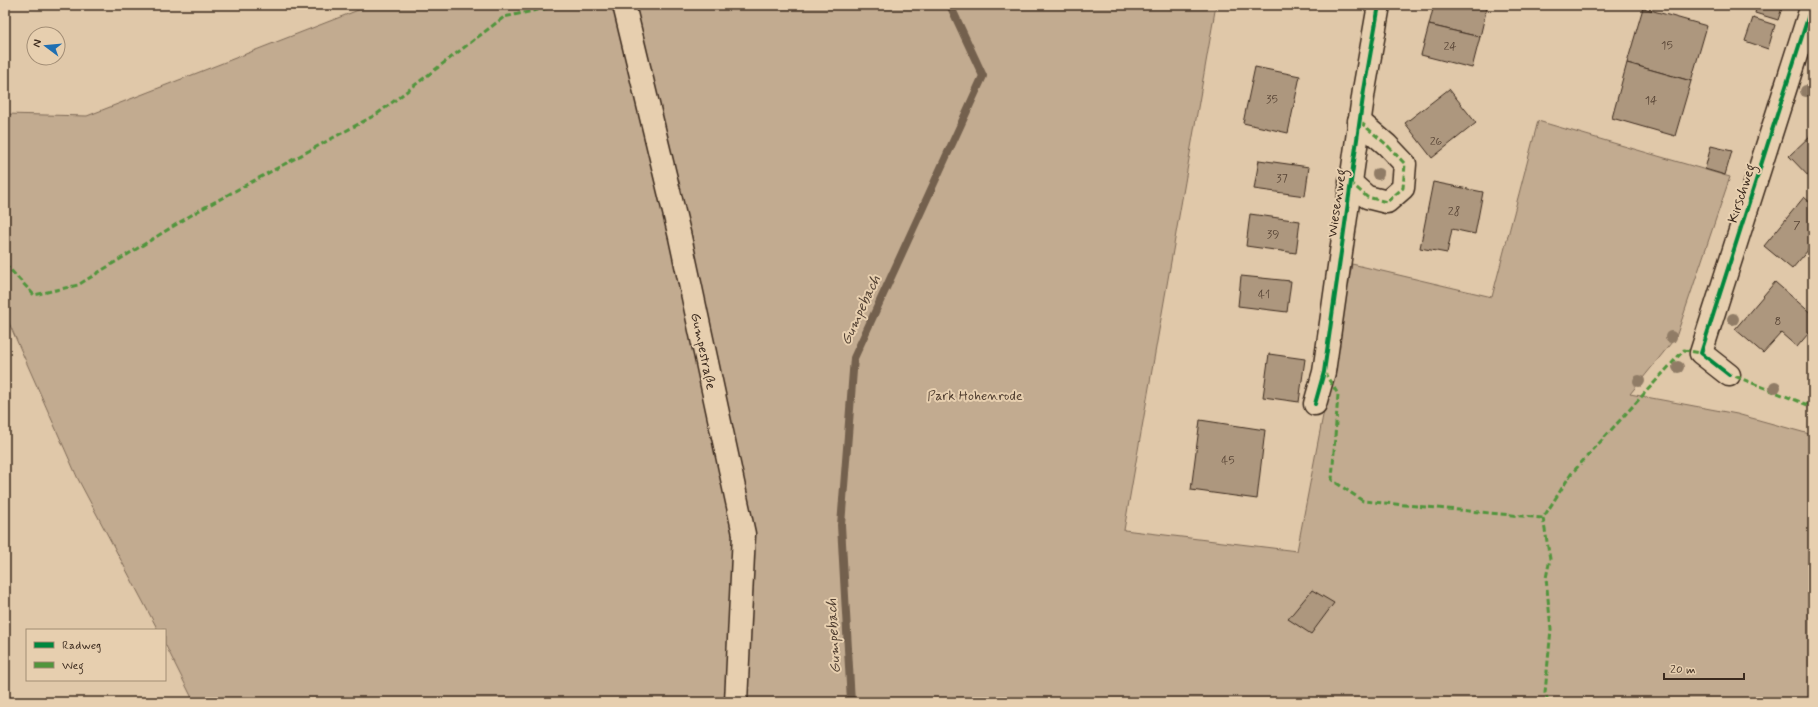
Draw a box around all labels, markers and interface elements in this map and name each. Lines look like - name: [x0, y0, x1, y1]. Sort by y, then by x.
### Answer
- north arrow: [26, 26, 66, 66]
- text: N: [30, 38, 45, 49]
- house number: 15: [1661, 38, 1673, 54]
- house number: 24: [1443, 39, 1457, 55]
- house number: 35: [1266, 92, 1278, 108]
- house number: 14: [1645, 93, 1657, 109]
- house number: 26: [1430, 134, 1443, 150]
- street label: Kirschweg: [1724, 161, 1762, 226]
- street label: Wiesenweg: [1323, 168, 1353, 239]
- house number: 37: [1276, 171, 1288, 187]
- house number: 28: [1448, 204, 1460, 220]
- house number: 7: [1793, 218, 1801, 234]
- house number: 39: [1267, 227, 1279, 243]
- water label: Gumpebach: [836, 272, 886, 349]
- house number: 41: [1258, 287, 1270, 303]
- street label: Gumpestraße: [686, 311, 720, 391]
- house number: 8: [1775, 314, 1781, 330]
- park label: Park Hohenrode: [927, 387, 1023, 405]
- house number: 45: [1221, 453, 1235, 469]
- water label: Gumpebach: [822, 598, 846, 674]
- legend: [26, 629, 166, 681]
- text: Radweg: [62, 638, 101, 654]
- scale bar: [1664, 655, 1744, 681]
- text: Weg: [62, 658, 84, 675]
- text: 20 m: [1670, 662, 1696, 678]

